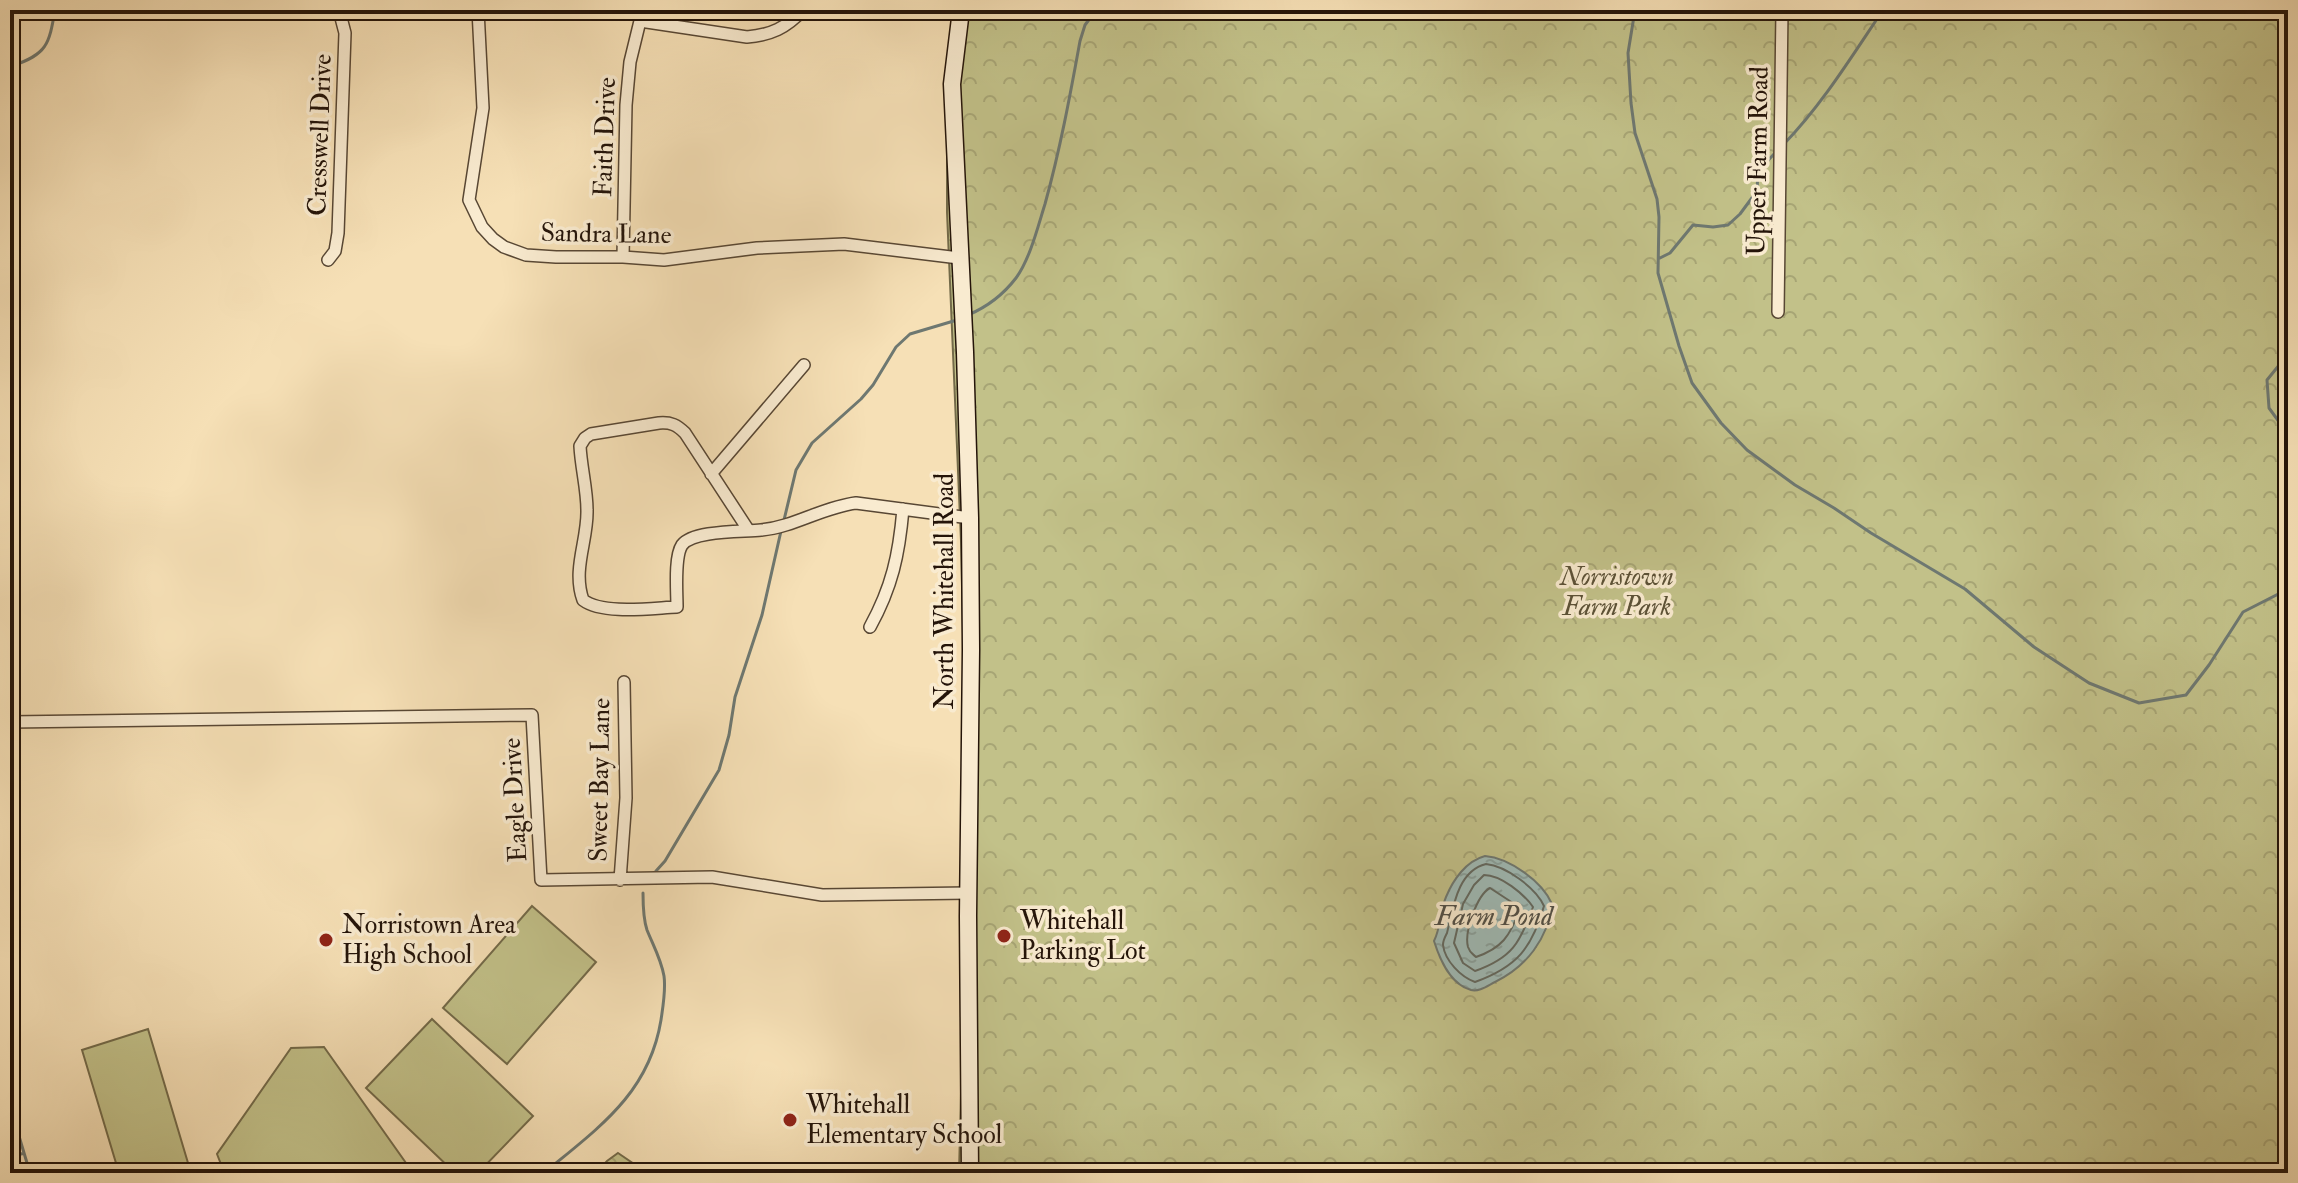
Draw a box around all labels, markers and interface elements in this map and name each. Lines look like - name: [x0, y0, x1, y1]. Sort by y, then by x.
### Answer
- street label: Cresswell Drive: [301, 53, 339, 217]
- street label: Upper Farm Road: [1740, 66, 1777, 256]
- street label: Faith Drive: [587, 76, 623, 198]
- street label: Sandra Lane: [540, 217, 672, 251]
- street label: North Whitehall Road: [929, 473, 961, 709]
- park label: Norristown Farm Park: [1558, 561, 1674, 623]
- street label: Sweet Bay Lane: [583, 698, 617, 862]
- street label: Eagle Drive: [496, 737, 534, 863]
- water label: Farm Pond: [1433, 899, 1555, 934]
- place label: Whitehall Parking Lot: [1019, 905, 1146, 967]
- place label: Norristown Area High School: [342, 909, 516, 971]
- marker: Whitehall Parking Lot: [995, 927, 1013, 945]
- marker: Norristown Area High School: [317, 931, 335, 949]
- place label: Whitehall Elementary School: [805, 1089, 1003, 1151]
- marker: Whitehall Elementary School: [781, 1111, 799, 1129]

